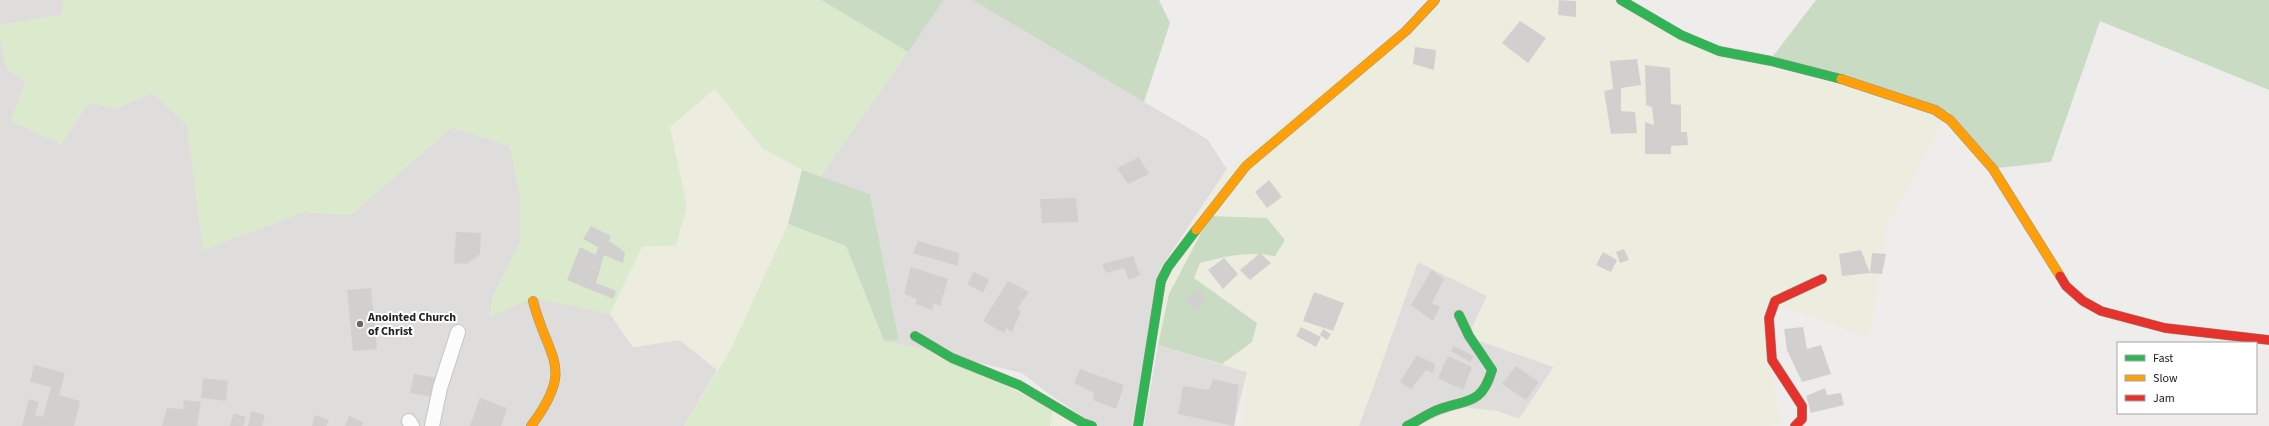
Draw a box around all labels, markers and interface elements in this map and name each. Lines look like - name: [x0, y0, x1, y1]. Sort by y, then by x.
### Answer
- place label: Anointed Church of Christ: [367, 309, 456, 340]
- marker: Anointed Church of Christ: [355, 319, 365, 329]
- legend: [2117, 342, 2257, 414]
- text: Fast: [2153, 350, 2173, 367]
- text: Slow: [2153, 370, 2178, 387]
- text: Jam: [2153, 390, 2175, 407]

